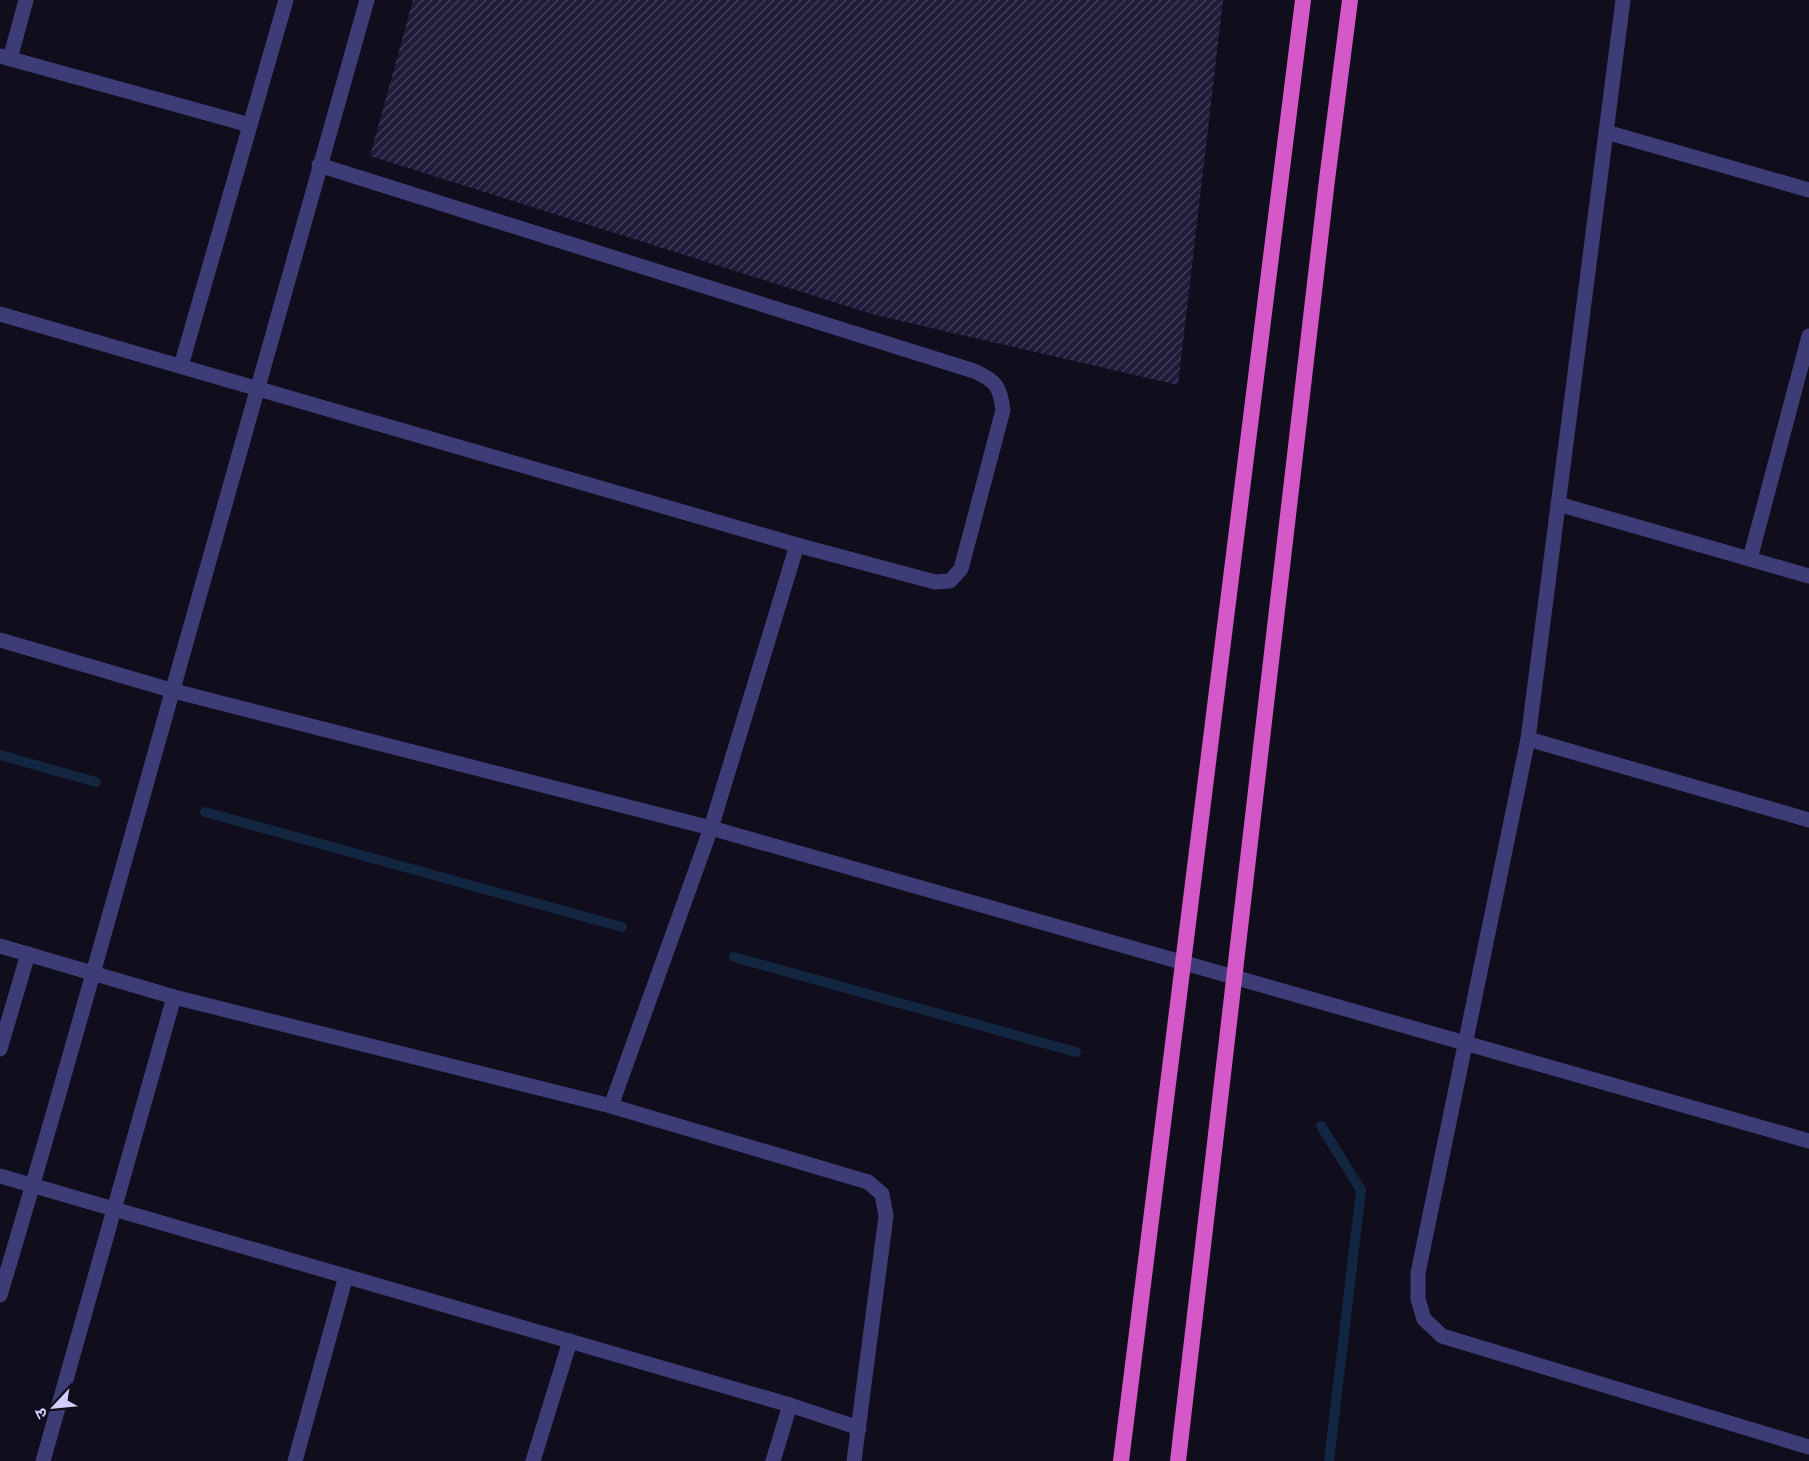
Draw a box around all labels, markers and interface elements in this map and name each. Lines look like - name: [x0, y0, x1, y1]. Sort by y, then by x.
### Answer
- north arrow: [24, 1377, 84, 1437]
- text: उ: [30, 1405, 51, 1422]

